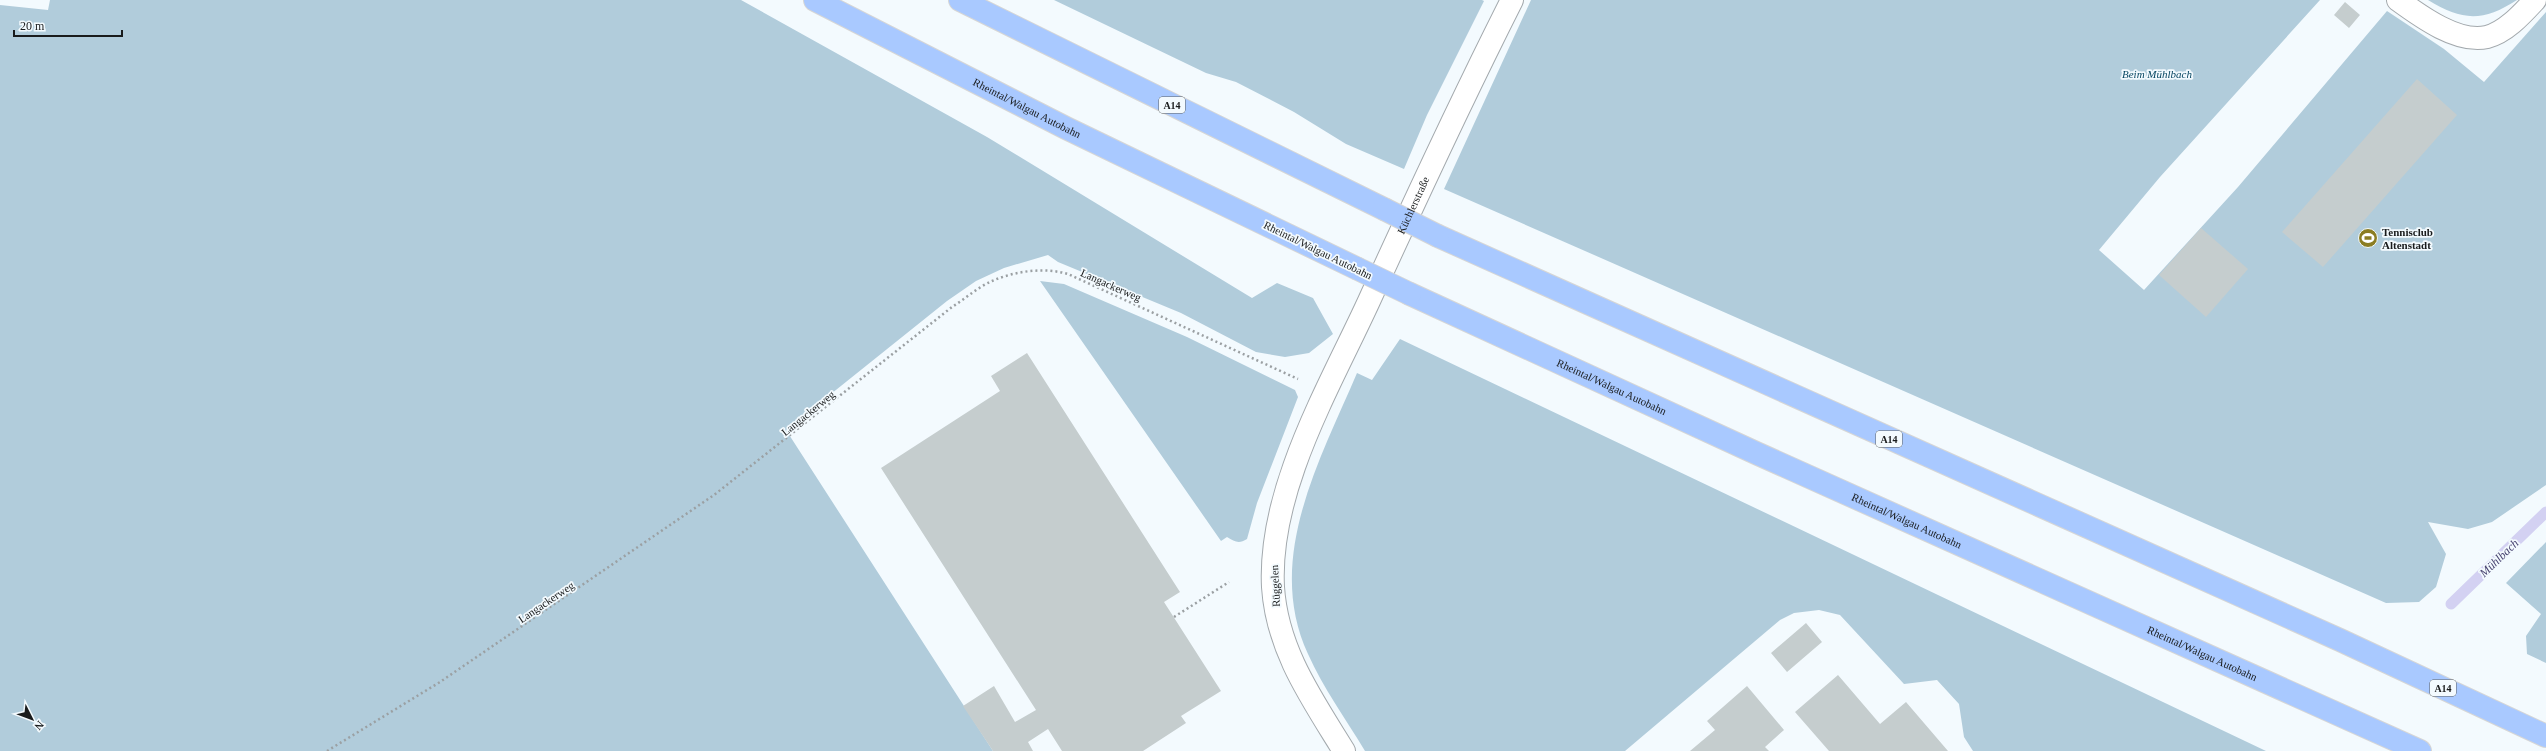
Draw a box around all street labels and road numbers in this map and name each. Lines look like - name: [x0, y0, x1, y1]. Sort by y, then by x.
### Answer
- street label: Rheintal/Walgau Autobahn: [971, 76, 1083, 141]
- road number: A14: [1159, 97, 1185, 113]
- street label: Küchlerstraße: [1395, 175, 1432, 236]
- street label: Rheintal/Walgau Autobahn: [1262, 218, 1375, 282]
- street label: Langackerweg: [1079, 266, 1143, 304]
- street label: Rheintal/Walgau Autobahn: [1555, 356, 1669, 417]
- street label: Langackerweg: [779, 388, 837, 438]
- road number: A14: [1876, 431, 1902, 447]
- street label: Rheintal/Walgau Autobahn: [1850, 491, 1964, 551]
- street label: Rüggelen: [1268, 564, 1282, 607]
- street label: Langackerweg: [516, 579, 577, 625]
- street label: Rheintal/Walgau Autobahn: [2145, 623, 2260, 683]
- road number: A14: [2430, 680, 2456, 696]

